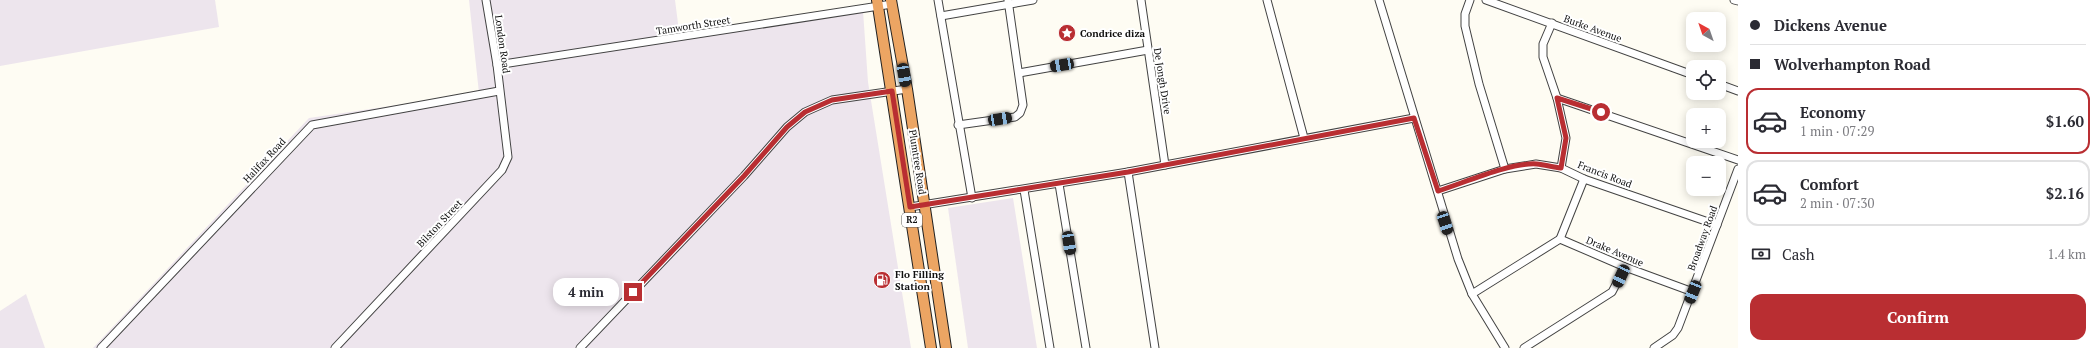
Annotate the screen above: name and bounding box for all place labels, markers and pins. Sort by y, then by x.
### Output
place icon: Condrice diza [1057,23,1077,43]
place label: Condrice diza [1080,27,1146,40]
place label: Flo Filling Station [895,268,944,293]
fuel station icon: Flo Filling Station [872,270,892,290]

